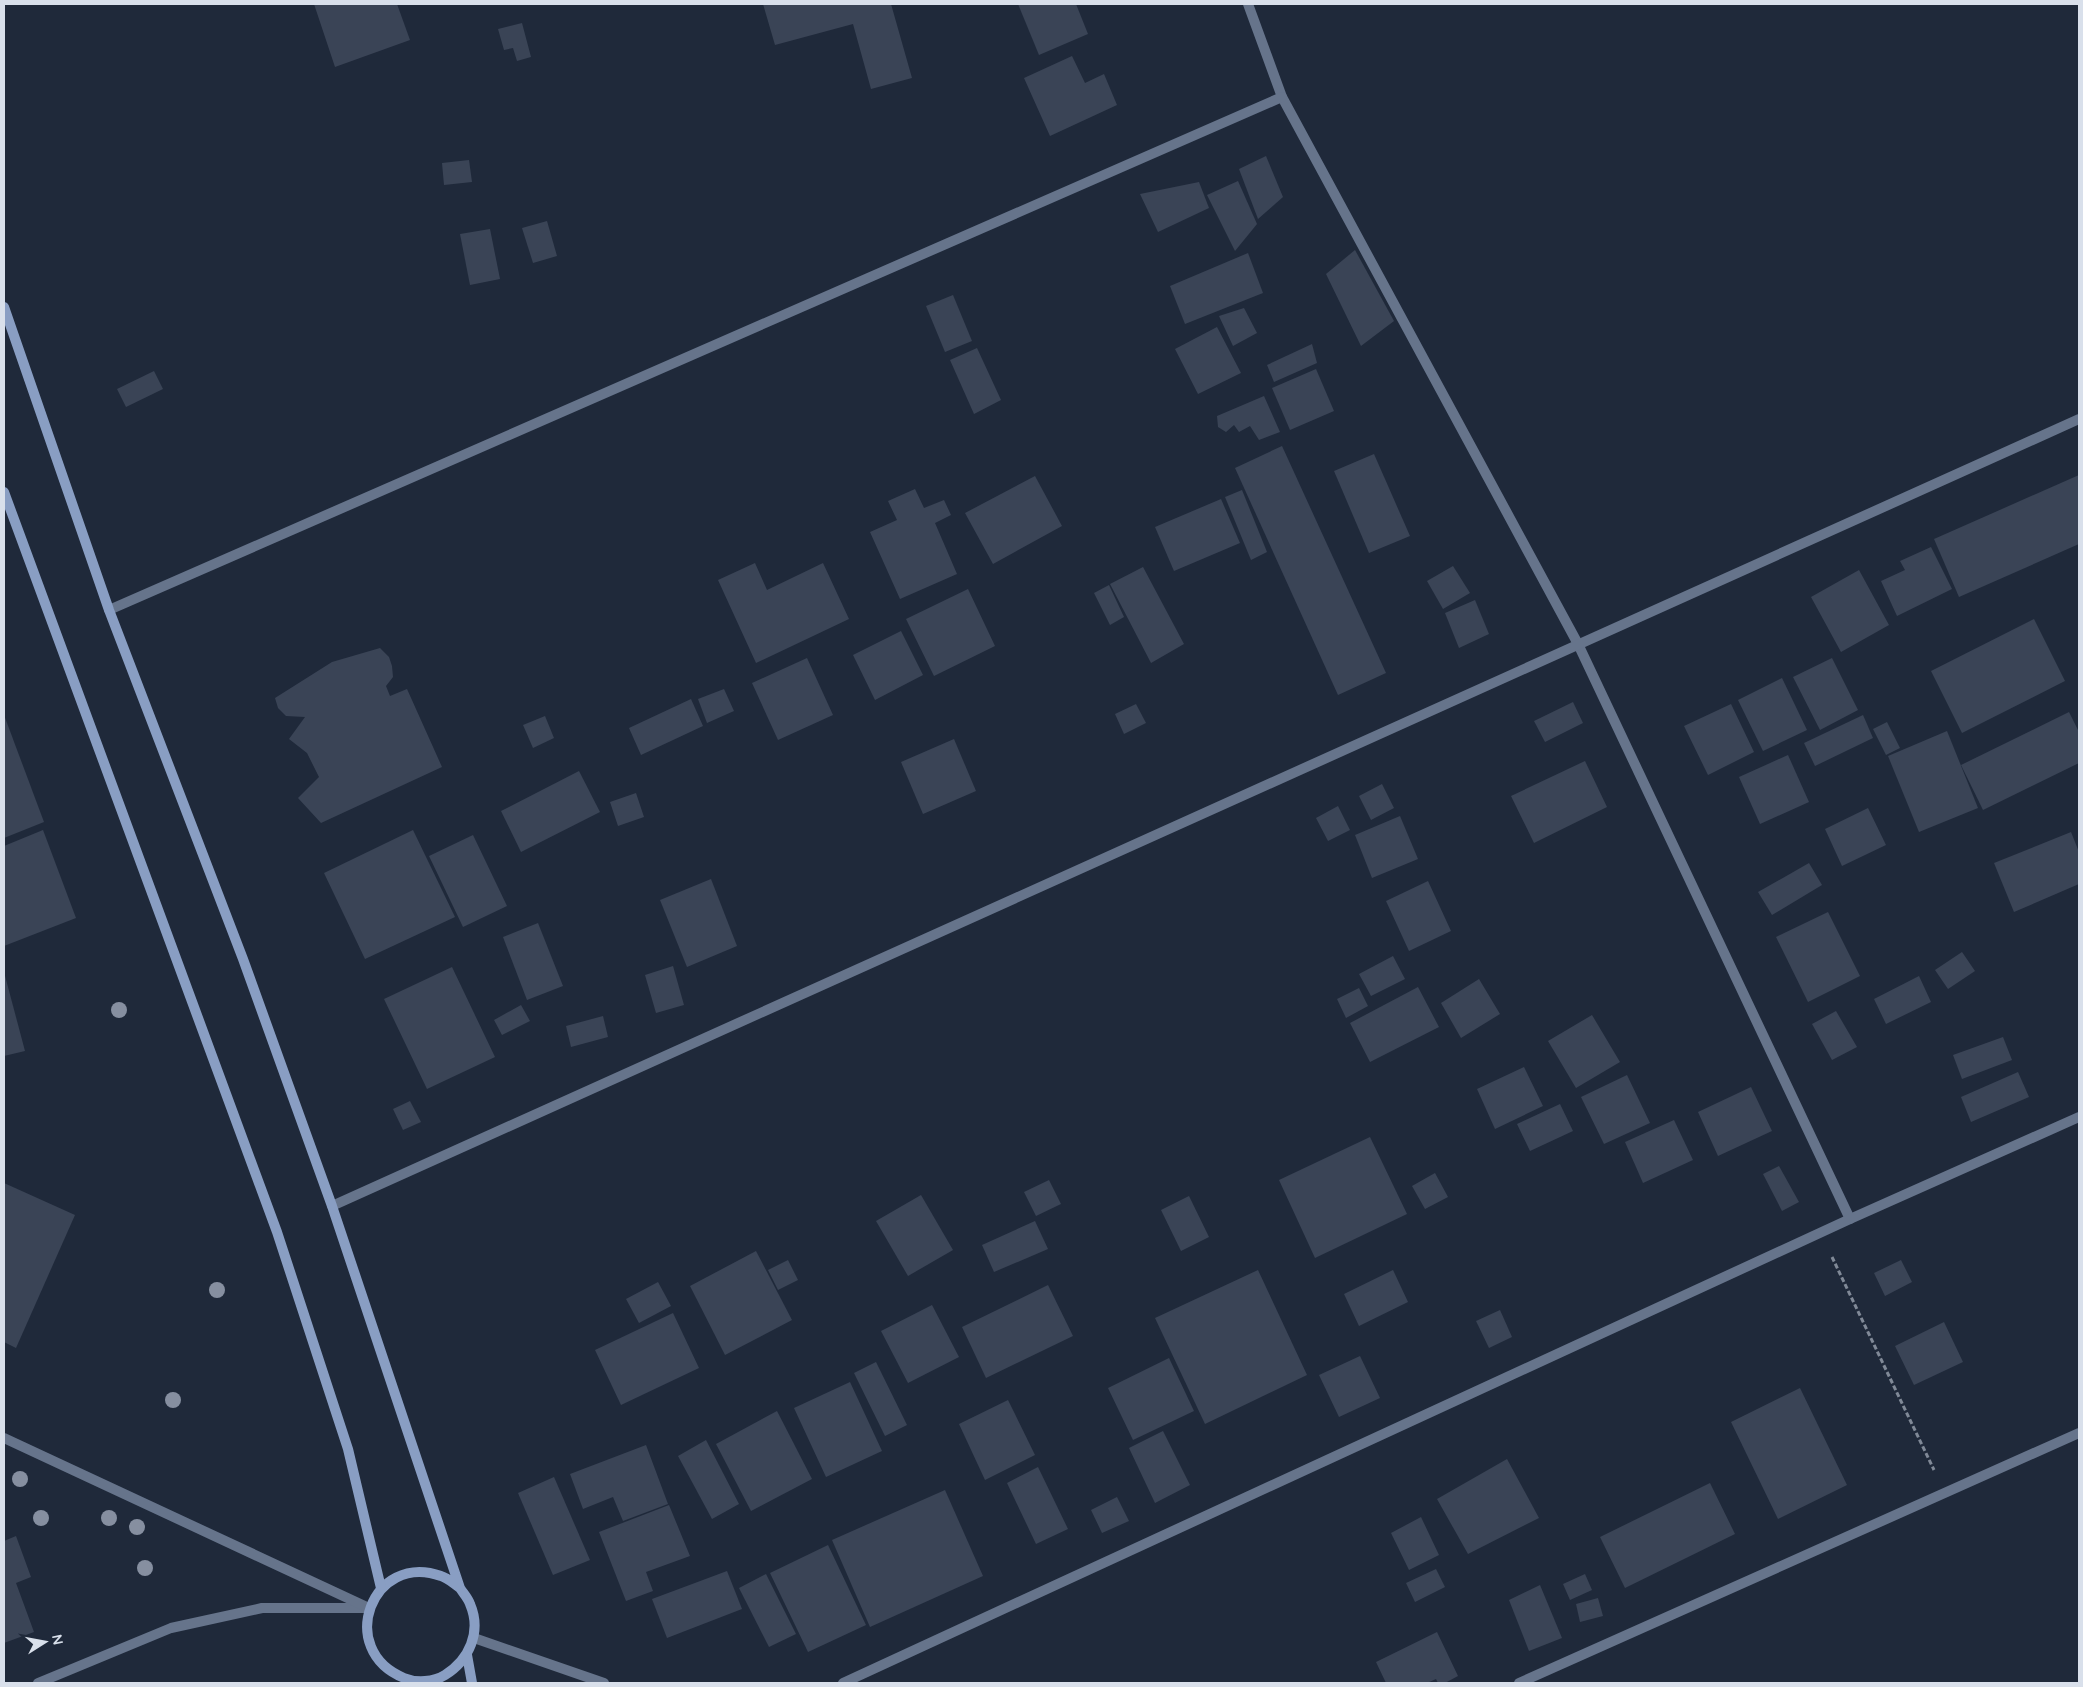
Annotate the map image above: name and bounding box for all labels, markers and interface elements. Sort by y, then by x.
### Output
north arrow [20,1617,70,1667]
text: N [48,1633,68,1646]

